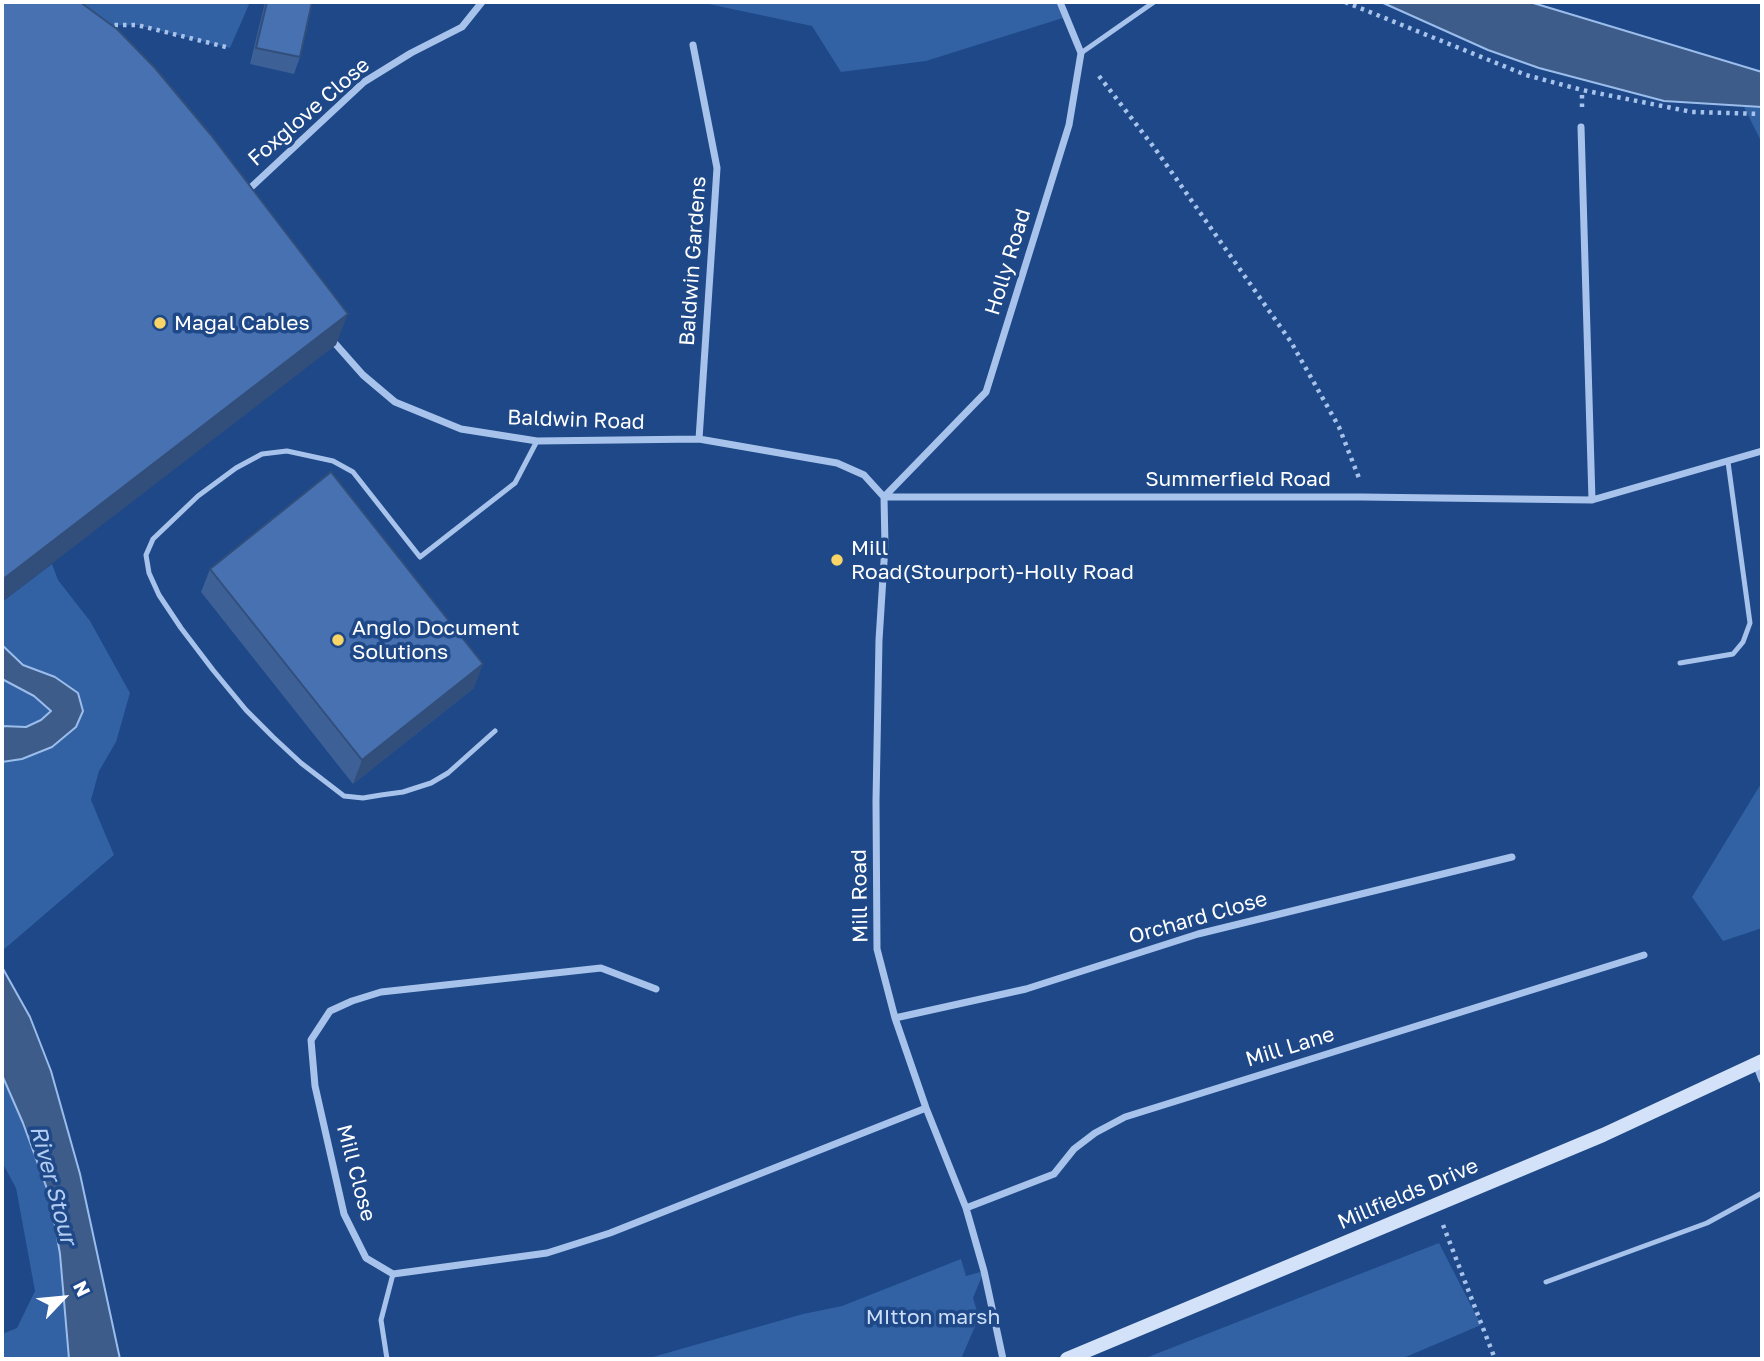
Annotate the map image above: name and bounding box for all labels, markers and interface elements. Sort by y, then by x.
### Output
street label: Foxglove Close [243,52,375,172]
street label: Baldwin Gardens [675,175,711,347]
street label: Holly Road [980,206,1036,318]
place label: Magal Cables [174,310,310,336]
marker: Magal Cables [152,315,168,331]
street label: Baldwin Road [507,405,645,435]
street label: Summerfield Road [1145,466,1331,492]
place label: Mill Road(Stourport)-Holly Road [851,535,1134,585]
marker: Mill Road(Stourport)-Holly Road [829,552,845,568]
place label: Anglo Document Solutions [352,615,520,665]
marker: Anglo Document Solutions [330,632,346,648]
street label: Mill Road [847,849,873,943]
street label: Orchard Close [1126,886,1270,950]
street label: Mill Lane [1243,1022,1337,1072]
water label: River Stour [24,1122,82,1248]
street label: Mill Close [331,1122,381,1224]
street label: Millfields Drive [1334,1153,1482,1235]
north arrow [28,1263,98,1333]
text: N [69,1277,96,1300]
park label: MItton marsh [866,1304,1000,1330]

